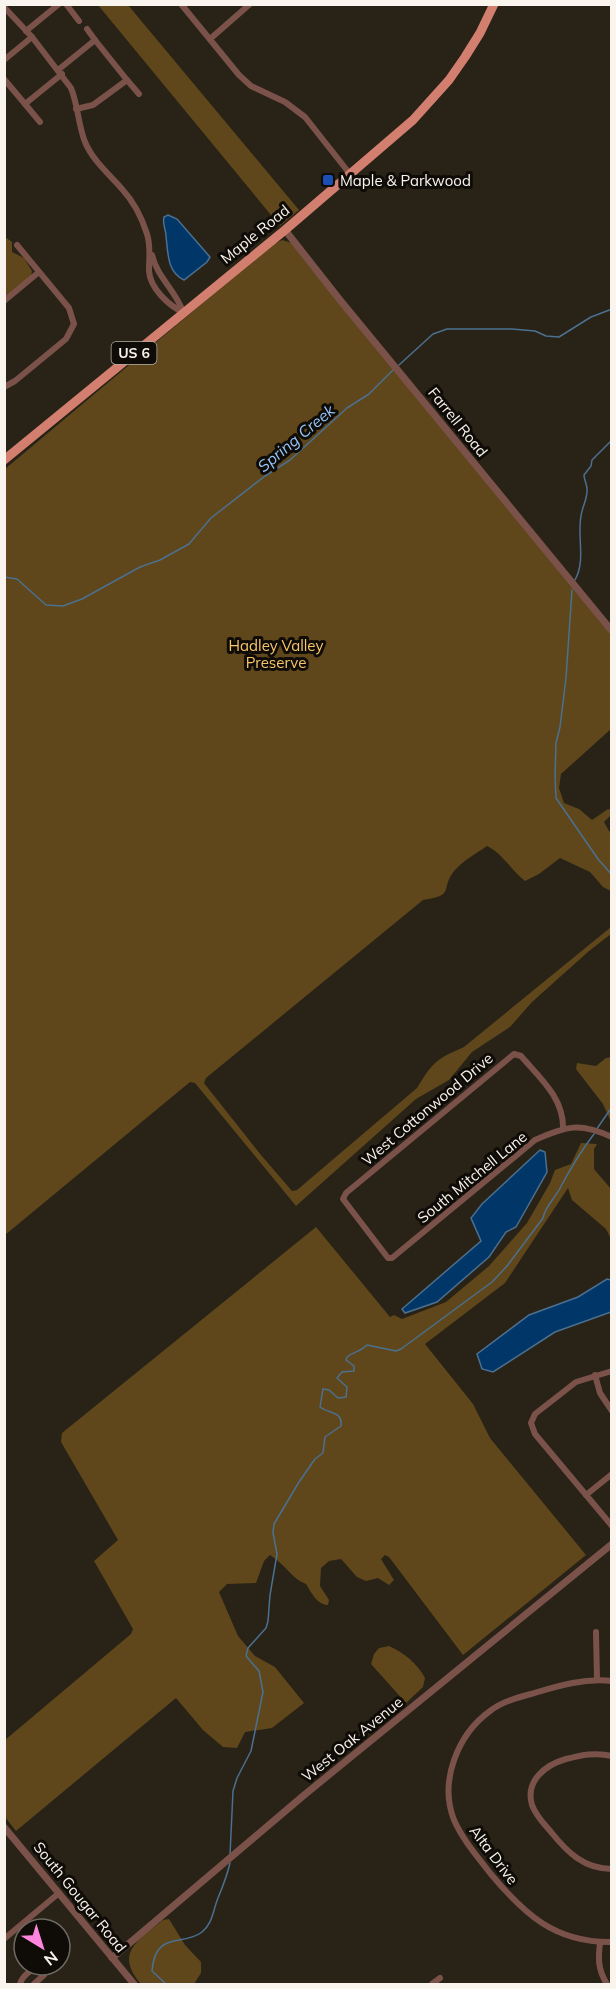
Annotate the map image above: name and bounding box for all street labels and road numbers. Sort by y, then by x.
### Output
street label: Maple Road [217,200,293,268]
road number: US 6 [112,342,156,364]
street label: Farrell Road [424,383,492,461]
street label: West Cottonwood Drive [358,1049,496,1169]
street label: South Mitchell Lane [413,1127,531,1227]
street label: West Oak Avenue [297,1692,407,1786]
street label: Alta Drive [466,1822,522,1888]
street label: South Gougar Road [30,1838,130,1956]

